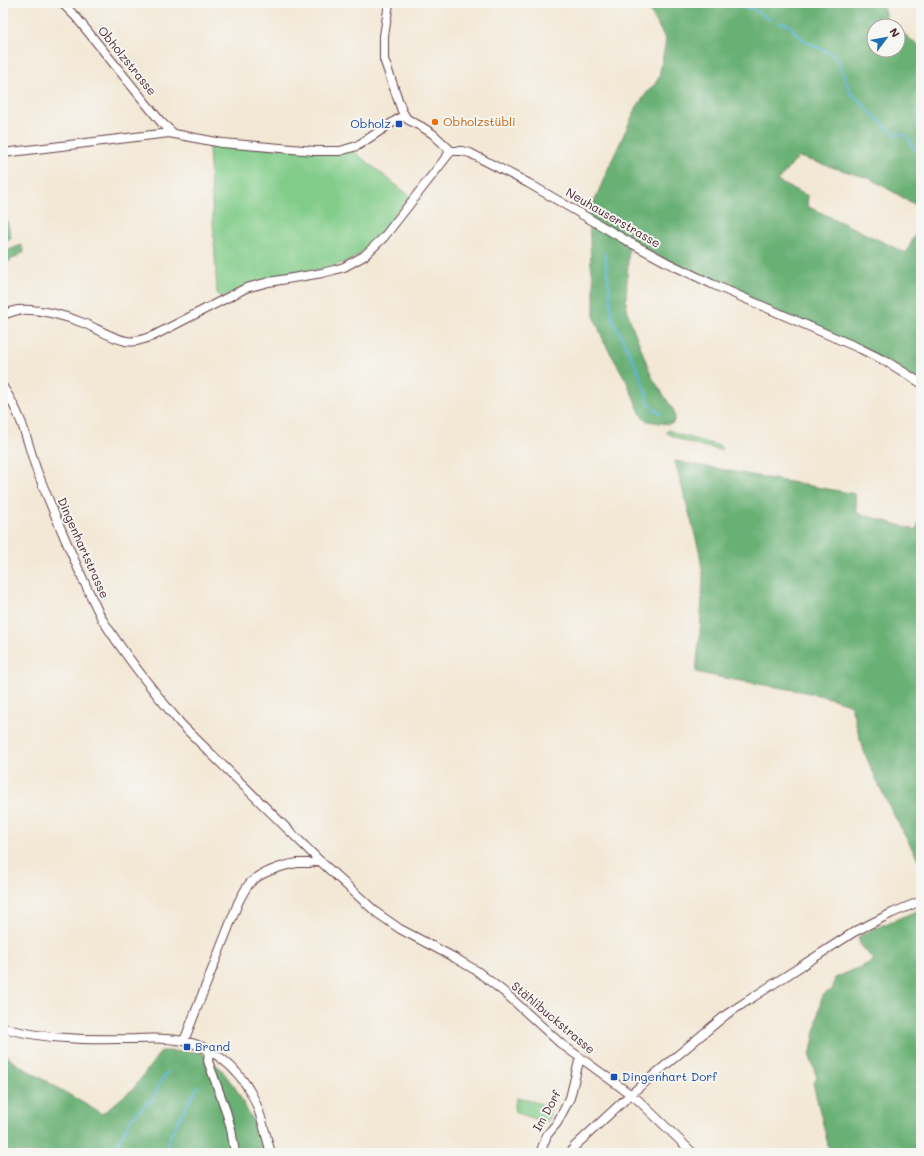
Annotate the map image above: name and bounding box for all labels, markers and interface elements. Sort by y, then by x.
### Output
north arrow [866,18,906,58]
street label: Obholzstrasse [95,23,161,98]
text: N [886,25,903,40]
place label: Obholzstübli [443,113,516,129]
place label: Obholz [350,115,391,131]
marker: Obholzstübli [430,117,440,127]
marker: Obholz [394,119,404,129]
street label: Neuhauserstrasse [563,184,664,251]
street label: Dingenhartstrasse [54,495,113,601]
street label: Stählibuckstrasse [509,978,599,1057]
place label: Brand [195,1038,231,1054]
marker: Brand [182,1042,192,1052]
place label: Dingenhart Dorf [622,1068,717,1084]
marker: Dingenhart Dorf [609,1072,619,1082]
street label: Im Dorf [528,1087,564,1134]

